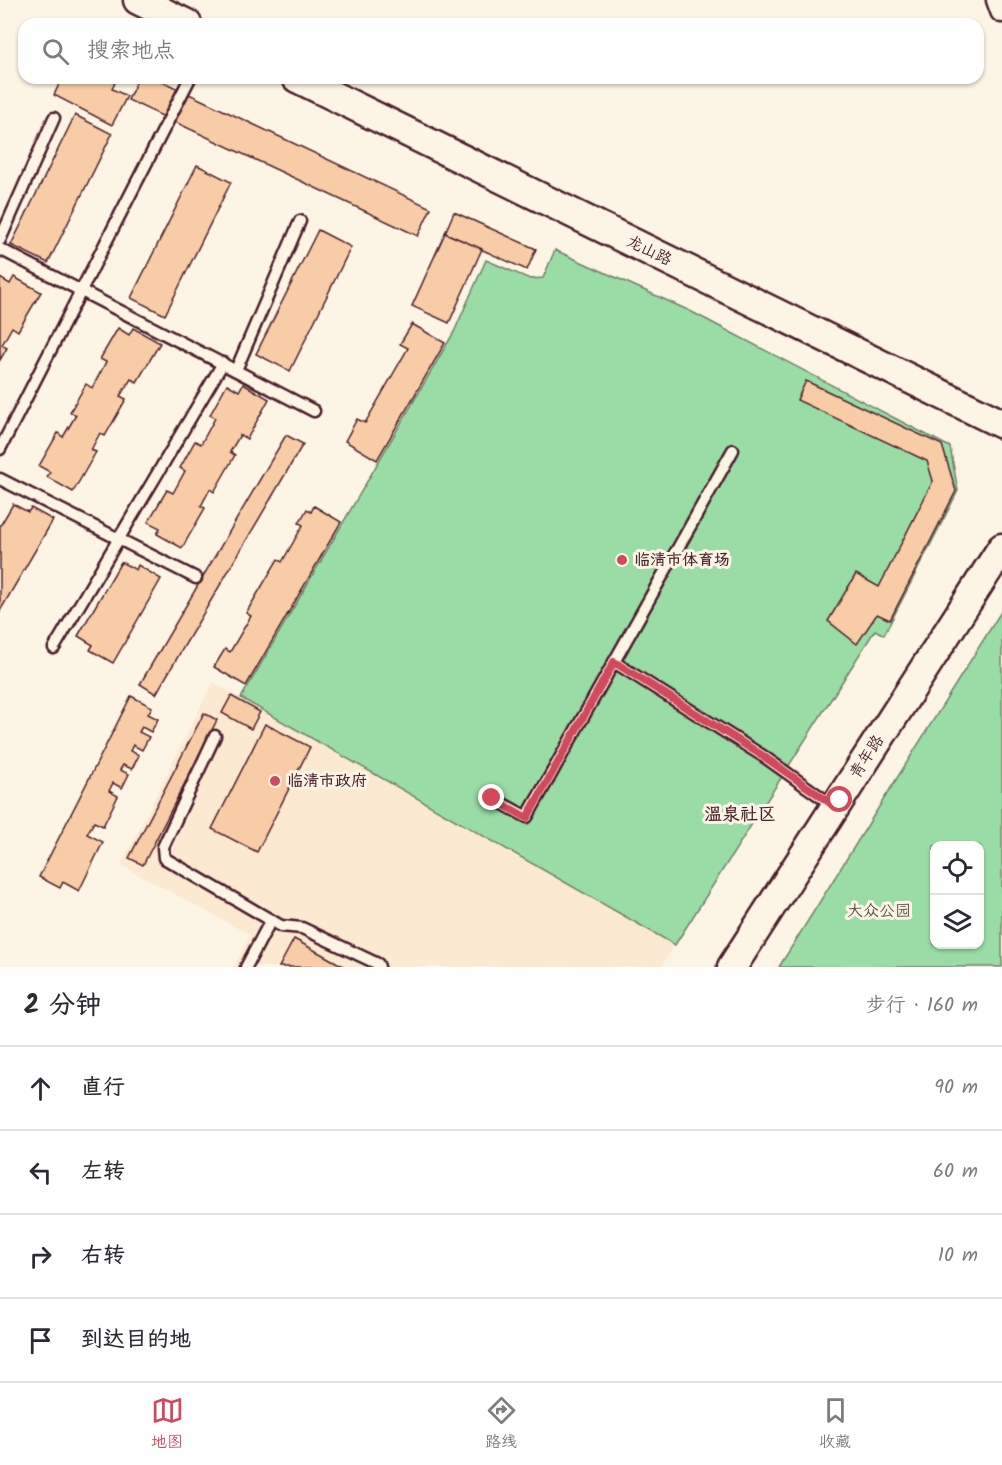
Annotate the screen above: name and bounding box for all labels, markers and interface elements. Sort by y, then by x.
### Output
search box [18,18,984,84]
text: 搜索地点 [87,34,175,69]
icon: search [39,35,72,68]
street label: 龙山路 [622,229,676,273]
place label: 临清市体育场 [634,548,730,573]
marker: 临清市体育场 [615,553,629,567]
street label: 青年路 [843,730,891,784]
place label: 临清市政府 [287,769,367,794]
marker: 临清市政府 [268,774,282,788]
route end [478,784,504,810]
route start [826,786,852,812]
district label: 温泉社区 [704,801,776,830]
map controls [930,841,984,949]
button: locate [930,841,984,895]
button: layers [930,895,984,949]
park label: 大众公园 [847,899,911,924]
text: 2 分钟 [24,985,101,1027]
text: 步行 · 160 m [866,990,978,1022]
text: 直行 [81,1071,125,1106]
icon: ahead [24,1072,57,1105]
text: 90 m [934,1072,978,1104]
text: 左转 [81,1155,125,1190]
icon: left [24,1156,57,1189]
text: 60 m [933,1156,978,1188]
text: 右转 [81,1239,125,1274]
icon: right [24,1240,57,1273]
text: 10 m [938,1240,978,1272]
text: 到达目的地 [81,1323,191,1358]
icon: arrive [24,1324,57,1357]
tab: 地图 [151,1394,184,1455]
tab: 路线 [485,1394,518,1455]
tab: 收藏 [819,1394,852,1455]

